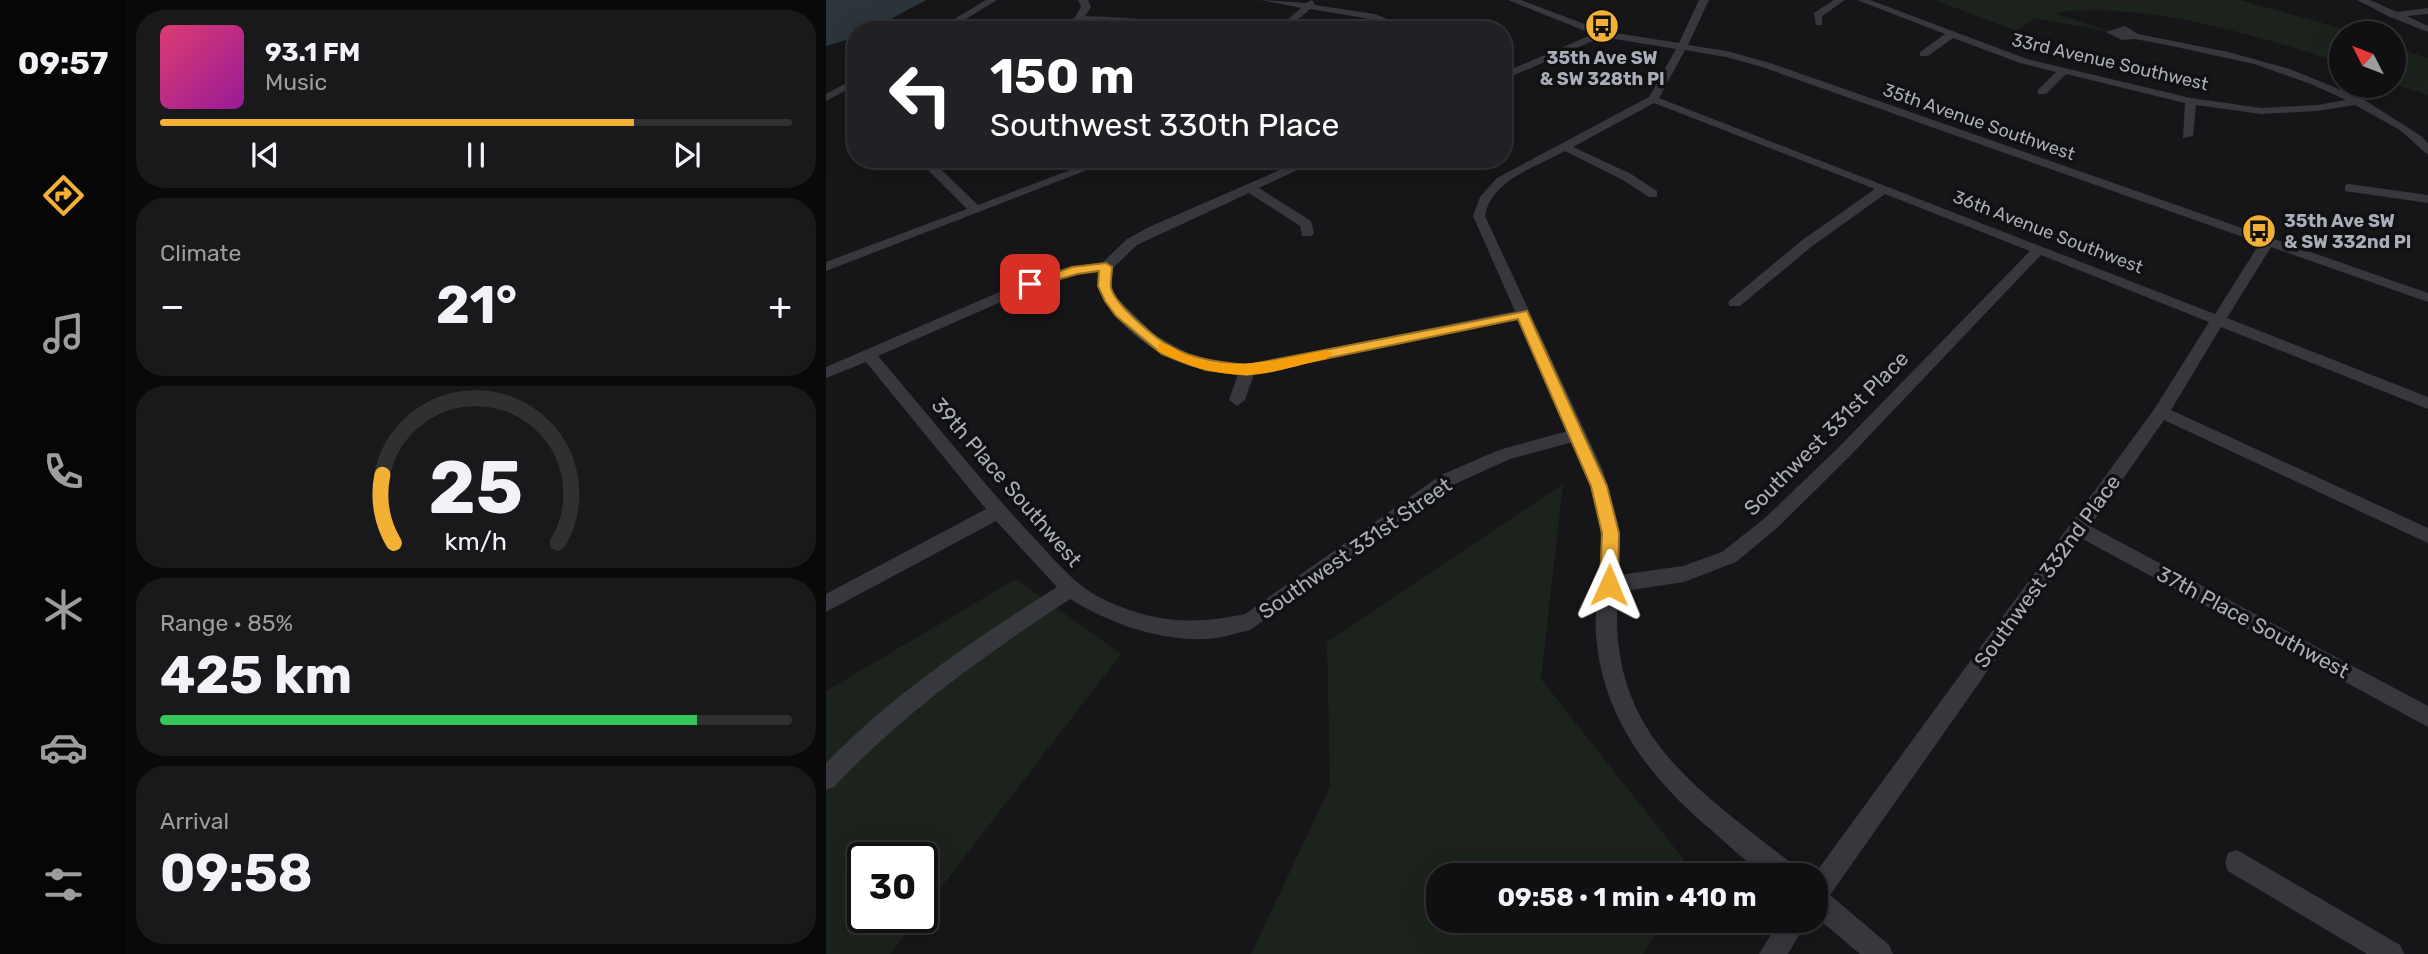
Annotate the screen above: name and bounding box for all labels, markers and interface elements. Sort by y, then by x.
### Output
bus stop icon: 35th Ave SW & SW 328th Pl [1583,7,1621,45]
north arrow [2329,21,2406,98]
map controls [2329,21,2406,98]
street label: 33rd Avenue Southwest [2010,29,2210,95]
text: 93.1 FM [265,37,360,68]
text: 09:57 [18,44,108,82]
text: 150 m [990,47,1135,105]
place label: 35th Ave SW & SW 328th Pl [1540,47,1664,90]
icon: left [875,49,966,140]
text: Music [265,68,327,96]
street label: 35th Avenue Southwest [1880,79,2078,165]
text: Southwest 330th Place [990,106,1339,144]
icon: previous [246,136,284,174]
icon: pause [457,136,495,174]
icon: next [668,136,706,174]
icon: directions [39,171,88,220]
street label: 36th Avenue Southwest [1950,186,2146,278]
place label: 35th Ave SW & SW 332nd Pl [2284,210,2411,253]
bus stop icon: 35th Ave SW & SW 332nd Pl [2240,212,2278,250]
text: Climate [160,239,241,267]
pin [1000,254,1060,314]
icon: arrive [1011,265,1049,303]
text: 21° [436,274,517,336]
text: − [160,283,185,329]
text: + [768,283,792,329]
icon: music [39,309,88,358]
street label: Southwest 331st Place [1739,346,1913,520]
street label: 39th Place Southwest [927,392,1087,572]
text: 25 [429,445,523,531]
icon: phone [39,447,88,496]
street label: Southwest 332nd Place [1969,470,2125,672]
street label: Southwest 331st Street [1254,472,1456,624]
text: km/h [445,527,507,556]
position arrow [1572,548,1646,622]
street label: 37th Place Southwest [2153,561,2353,683]
icon: climate [39,585,88,634]
text: Range · 85% [160,609,293,637]
text: 425 km [160,644,352,706]
icon: car [39,723,88,772]
text: Arrival [160,807,229,835]
text: 09:58 [160,842,313,904]
speed limit sign: 30 [847,842,938,933]
icon: filters [39,860,88,909]
text: 09:58 · 1 min · 410 m [1497,882,1757,913]

